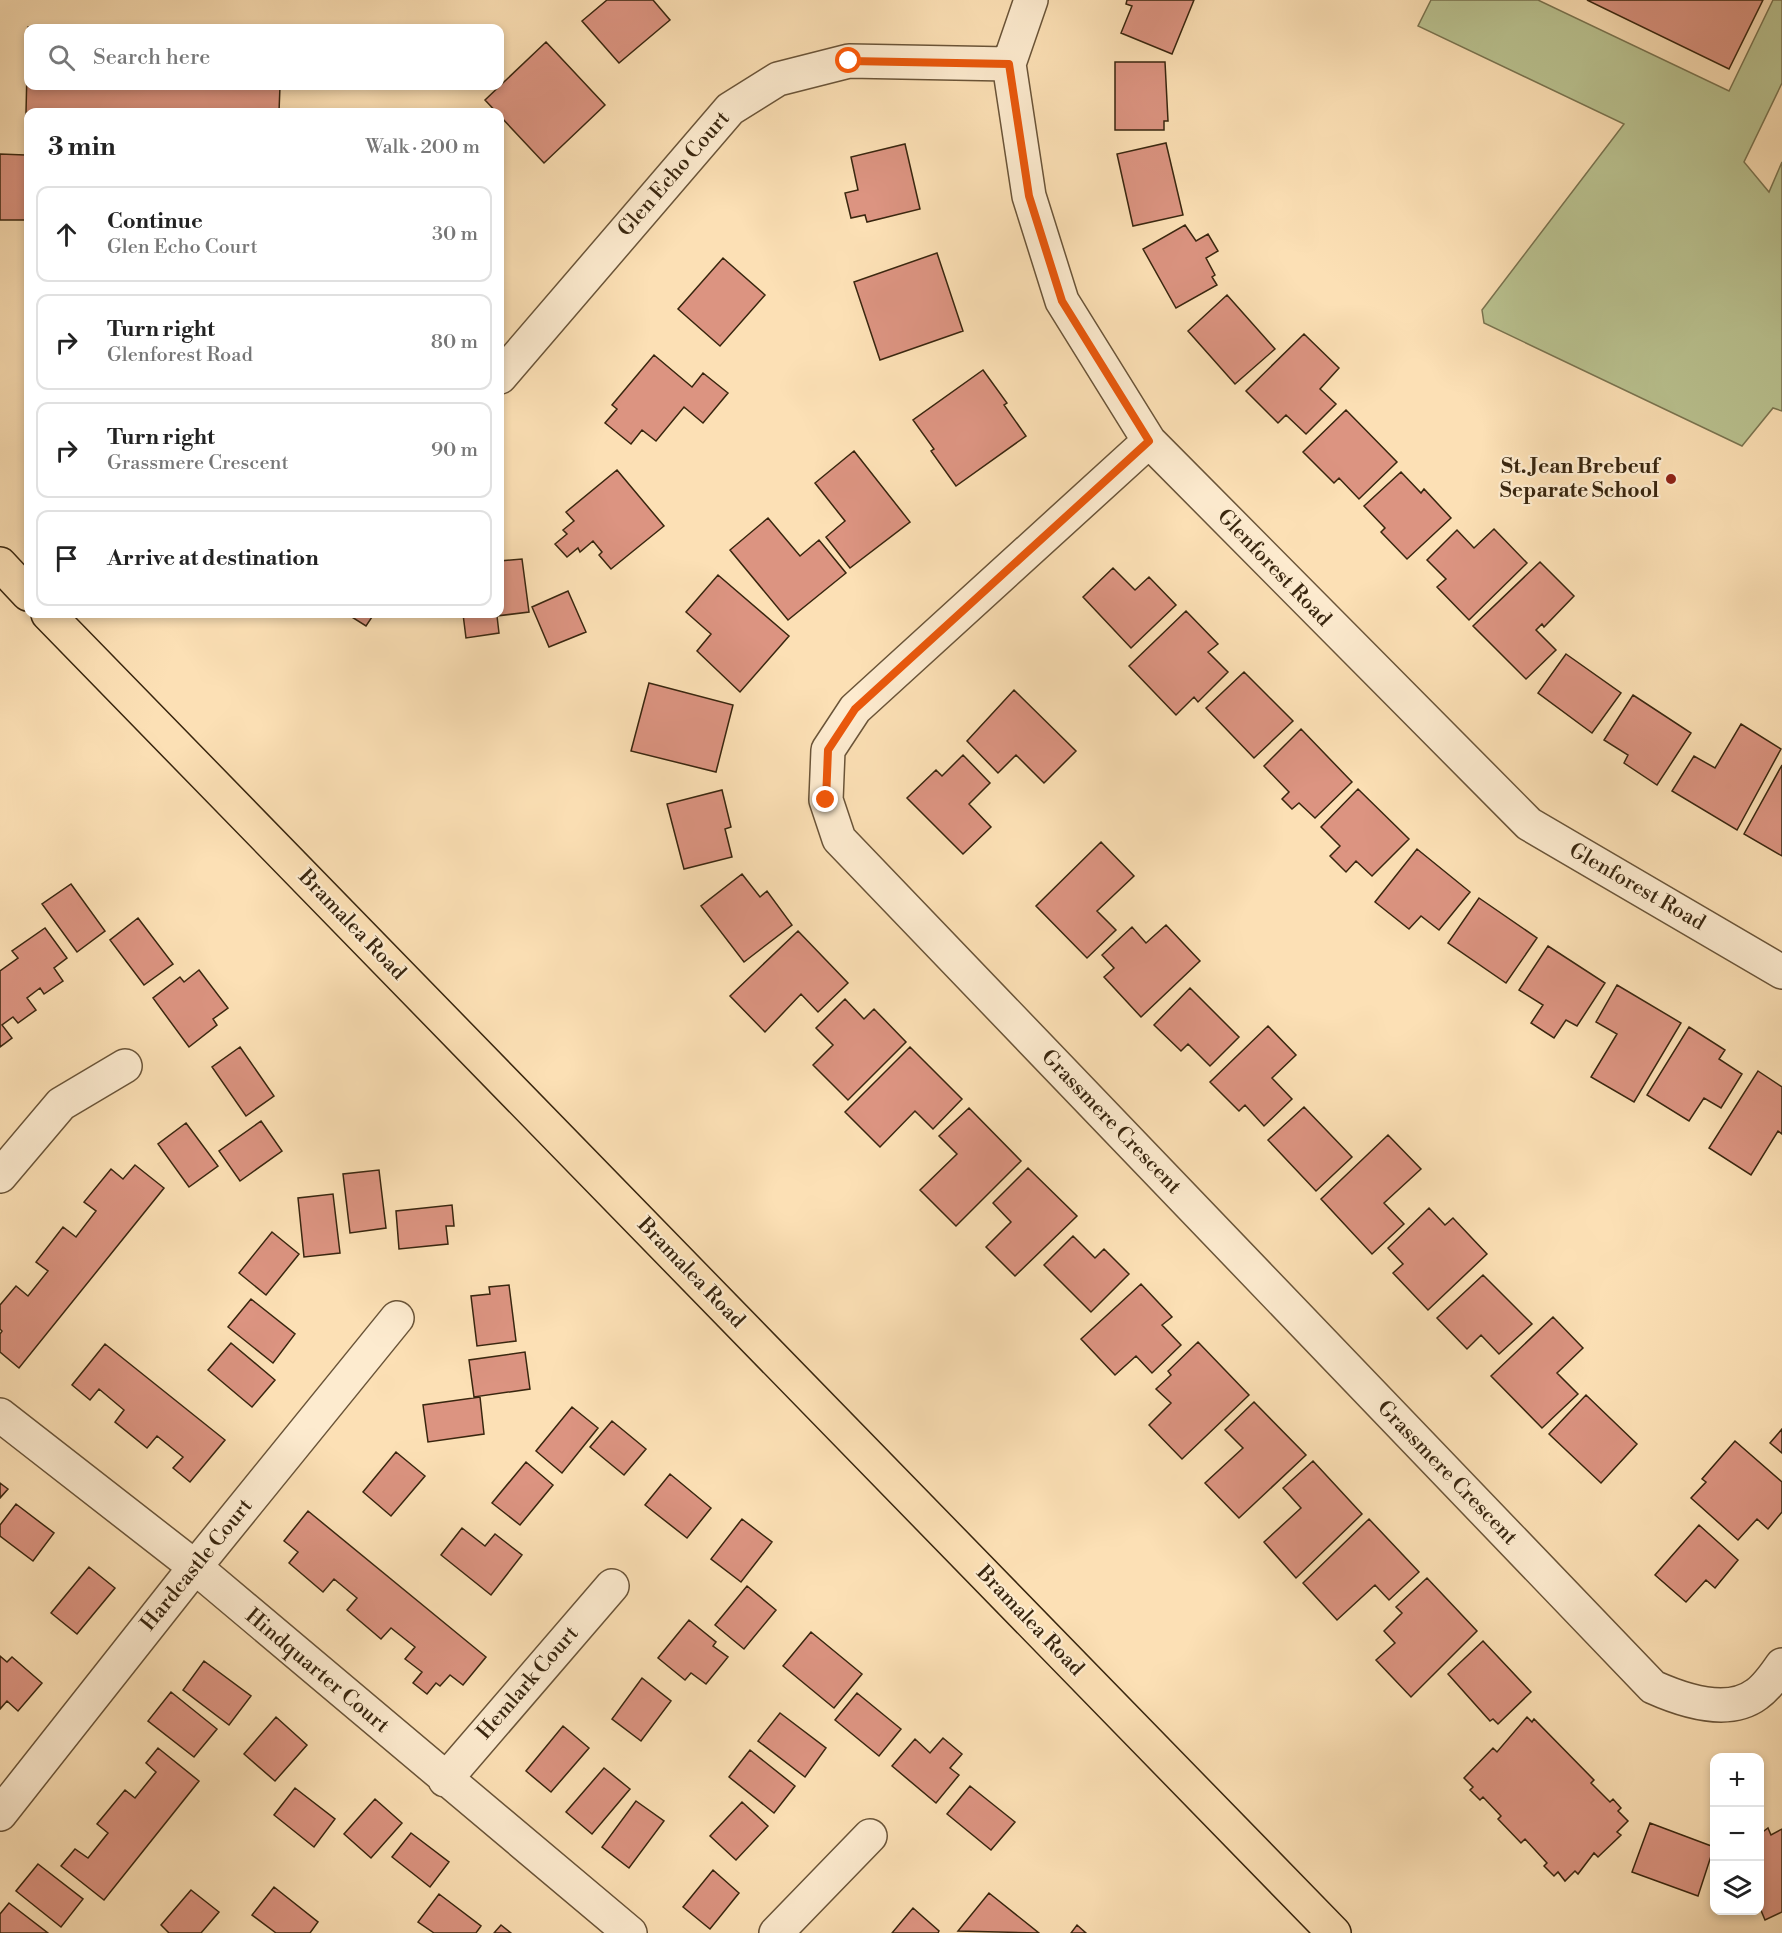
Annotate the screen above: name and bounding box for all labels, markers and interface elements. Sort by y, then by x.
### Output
search box [24,24,504,90]
icon: search [45,41,78,74]
text: Search here [93,44,210,71]
route start [835,47,861,73]
street label: Glen Echo Court [612,105,736,242]
text: 3 min [48,131,116,163]
text: Walk · 200 m [366,135,480,160]
text: Continue [107,208,203,235]
icon: ahead [50,218,83,251]
text: 30 m [432,222,478,247]
text: Glen Echo Court [107,235,258,260]
text: Turn right [107,316,215,343]
icon: right [50,326,83,359]
text: 80 m [431,330,478,355]
text: Glenforest Road [107,343,253,368]
text: Turn right [107,424,215,451]
icon: right [50,434,83,467]
text: 90 m [431,438,478,463]
text: Grassmere Crescent [107,451,289,476]
place label: St. Jean Brebeuf Separate School [1500,454,1662,504]
marker: St. Jean Brebeuf Separate School [1664,472,1678,486]
street label: Glenforest Road [1211,504,1337,632]
icon: arrive [50,542,83,575]
text: Arrive at destination [107,545,319,572]
route end [812,786,838,812]
street label: Glenforest Road [1564,837,1710,937]
street label: Bramalea Road [292,864,411,986]
street label: Grassmere Crescent [1035,1044,1187,1200]
street label: Bramalea Road [631,1212,750,1334]
street label: Grassmere Crescent [1371,1395,1523,1551]
street label: Hardcastle Court [136,1493,259,1637]
street label: Bramalea Road [970,1560,1089,1682]
street label: Hindquarter Court [240,1603,395,1739]
street label: Hemlark Court [472,1620,585,1745]
map controls [1710,1753,1764,1915]
button: + [1710,1753,1764,1807]
button: − [1710,1807,1764,1861]
button: layers [1710,1861,1764,1915]

